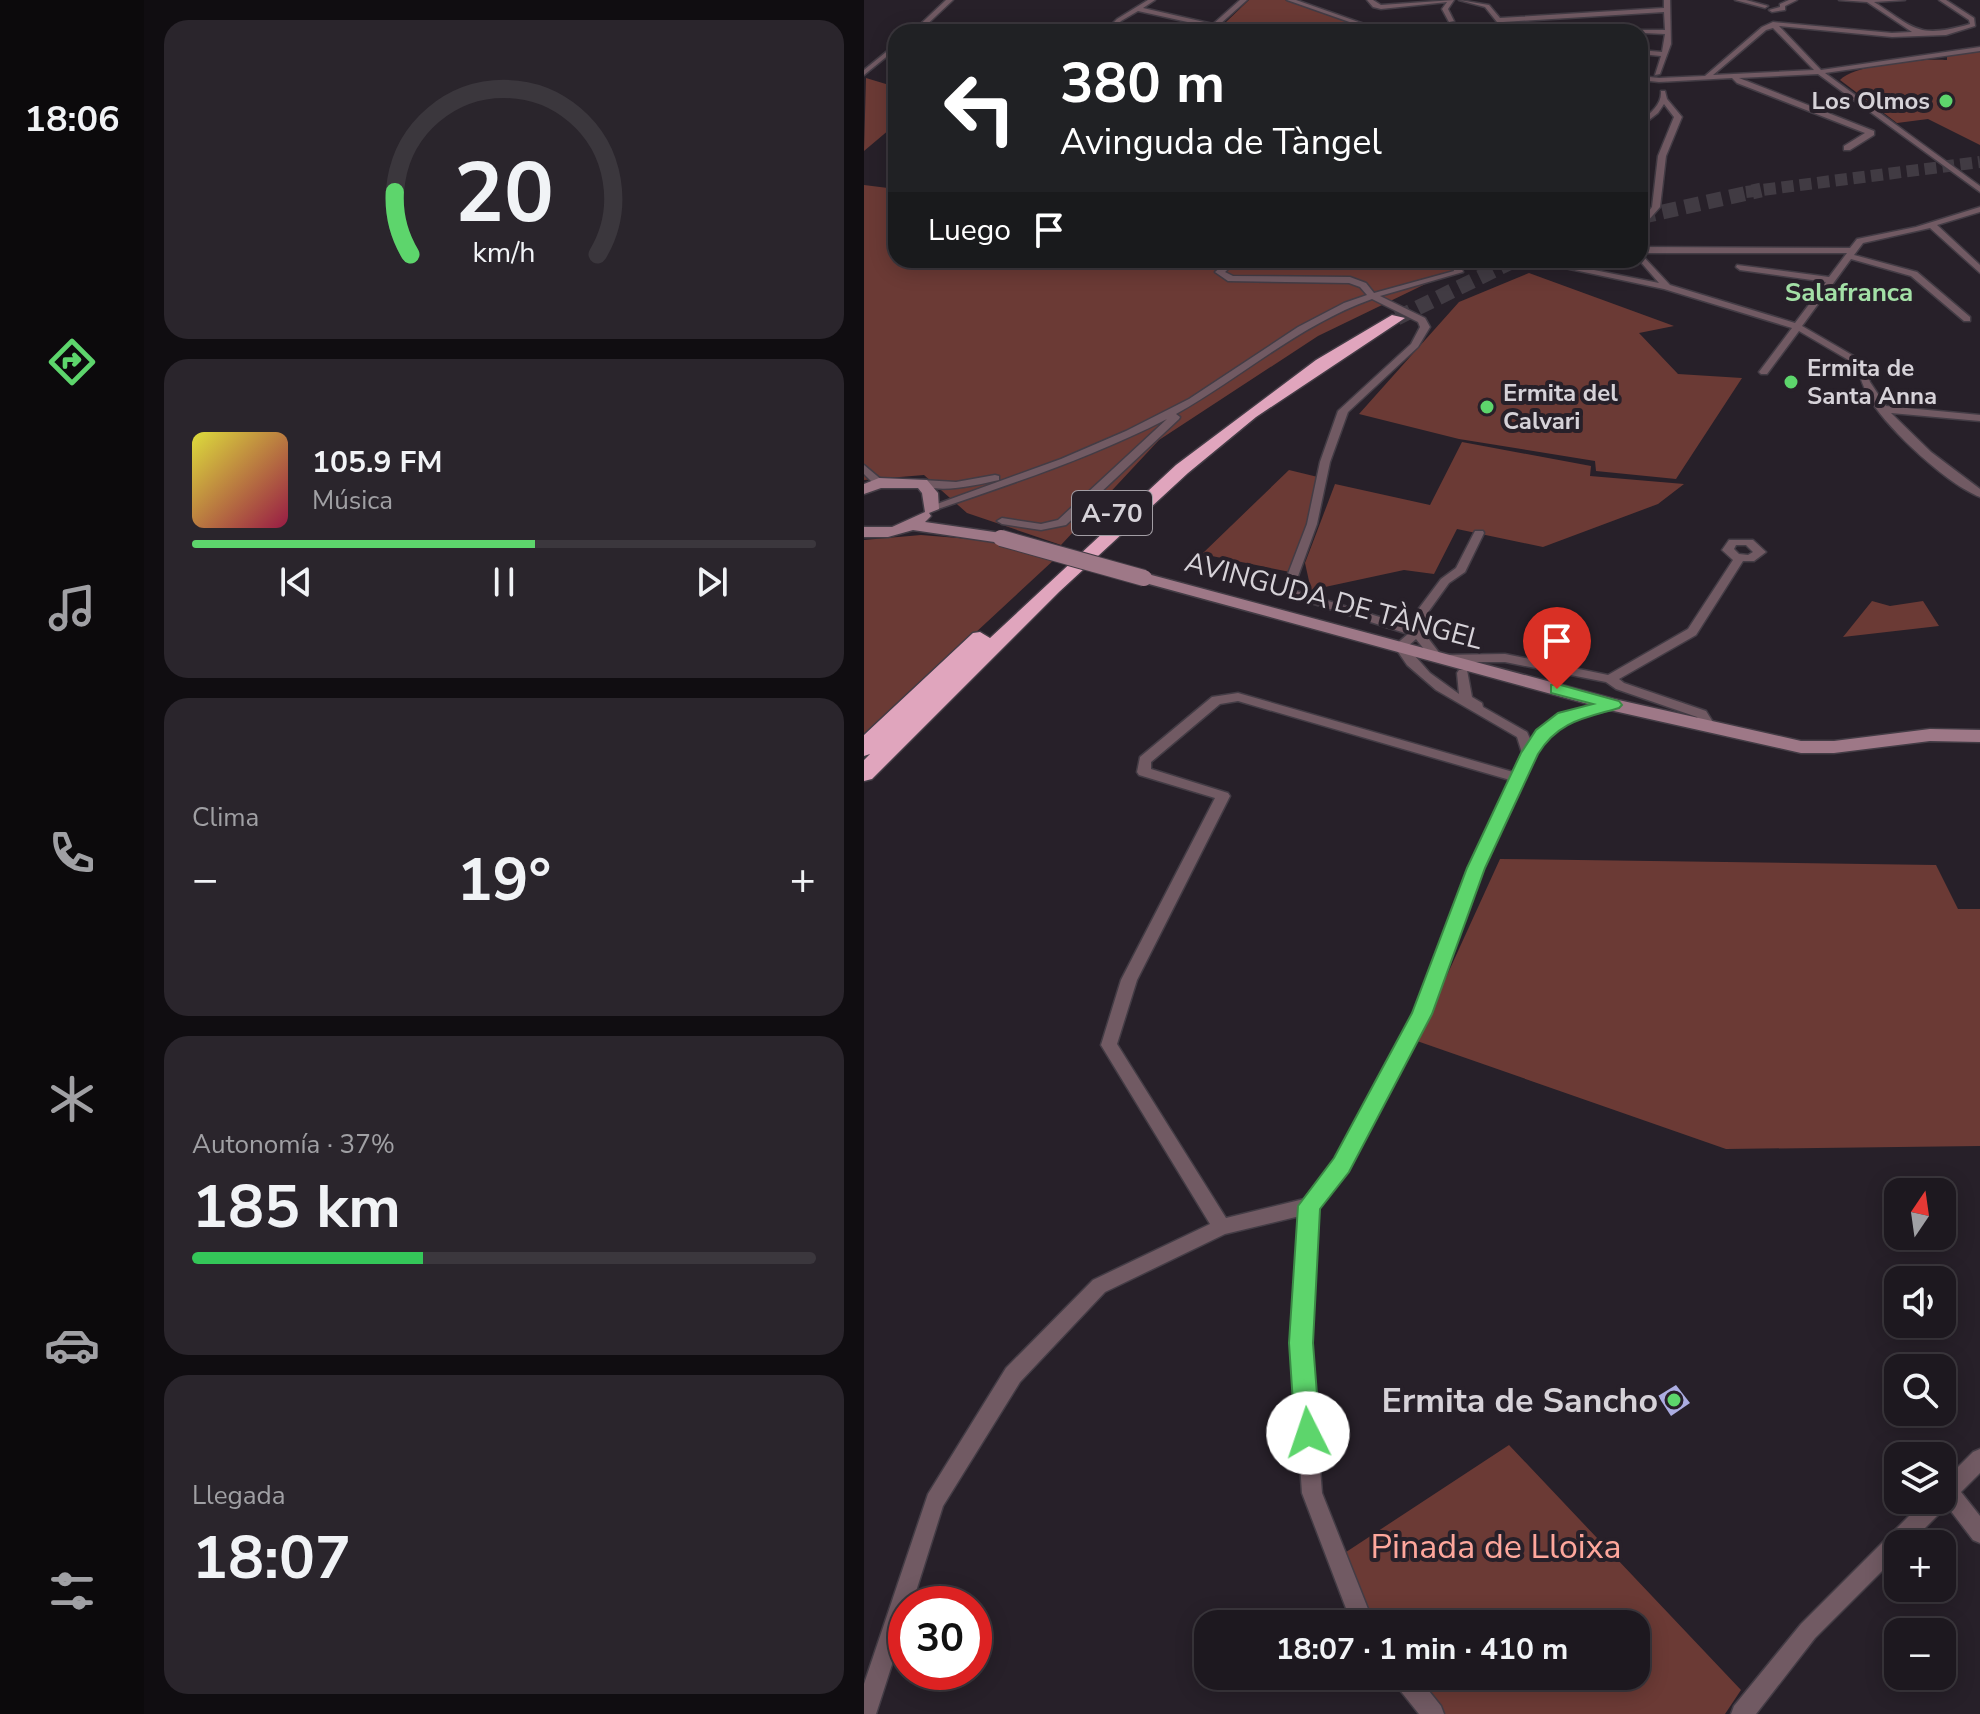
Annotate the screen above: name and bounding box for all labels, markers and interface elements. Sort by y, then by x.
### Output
text: 380 m [1060,45,1225,122]
icon: left [928,56,1032,160]
place label: Los Olmos [1812,85,1930,117]
marker: Los Olmos [1937,92,1955,110]
text: 18:06 [24,95,120,144]
text: Avinguda de Tàngel [1060,118,1382,167]
text: 20 [454,137,554,250]
icon: arrive [1027,208,1071,252]
text: Luego [928,210,1011,251]
text: km/h [473,234,535,273]
district label: Salafranca [1785,275,1913,310]
icon: directions [44,334,100,390]
place label: Ermita de Santa Anna [1807,352,1937,412]
marker: Ermita de Santa Anna [1782,373,1800,391]
place label: Ermita del Calvari [1503,377,1618,437]
marker: Ermita del Calvari [1478,398,1496,416]
text: 105.9 FM [312,442,442,483]
text: Música [312,483,393,518]
road number: A-70 [1072,491,1152,535]
street label: AVINGUDA DE TÀNGEL [1181,543,1487,659]
icon: previous [274,560,318,604]
icon: pause [482,560,526,604]
icon: next [690,560,734,604]
icon: music [44,580,100,636]
pin [1523,607,1591,689]
icon: arrive [1535,619,1579,663]
text: Clima [192,800,259,835]
icon: phone [44,825,100,881]
text: 19° [457,839,551,921]
text: − [192,850,218,910]
text: + [790,850,816,910]
icon: climate [44,1071,100,1127]
text: Autonomía · 37% [192,1127,395,1162]
text: 185 km [192,1166,401,1248]
north arrow [1884,1178,1956,1250]
map controls [1884,1178,1956,1690]
button: sound [1884,1266,1956,1338]
icon: car [44,1317,100,1373]
button: search [1884,1354,1956,1426]
place label: Ermita de Sancho [1382,1378,1658,1424]
position arrow [1266,1391,1350,1475]
marker: Ermita de Sancho [1665,1391,1683,1409]
button: layers [1884,1442,1956,1514]
text: Llegada [192,1478,285,1513]
text: 18:07 [192,1517,351,1599]
park label: Pinada de Lloixa [1371,1524,1621,1570]
button: + [1884,1530,1956,1602]
icon: filters [44,1563,100,1619]
speed limit sign: 30 [888,1586,992,1690]
button: − [1884,1618,1956,1690]
text: 18:07 · 1 min · 410 m [1276,1629,1568,1670]

